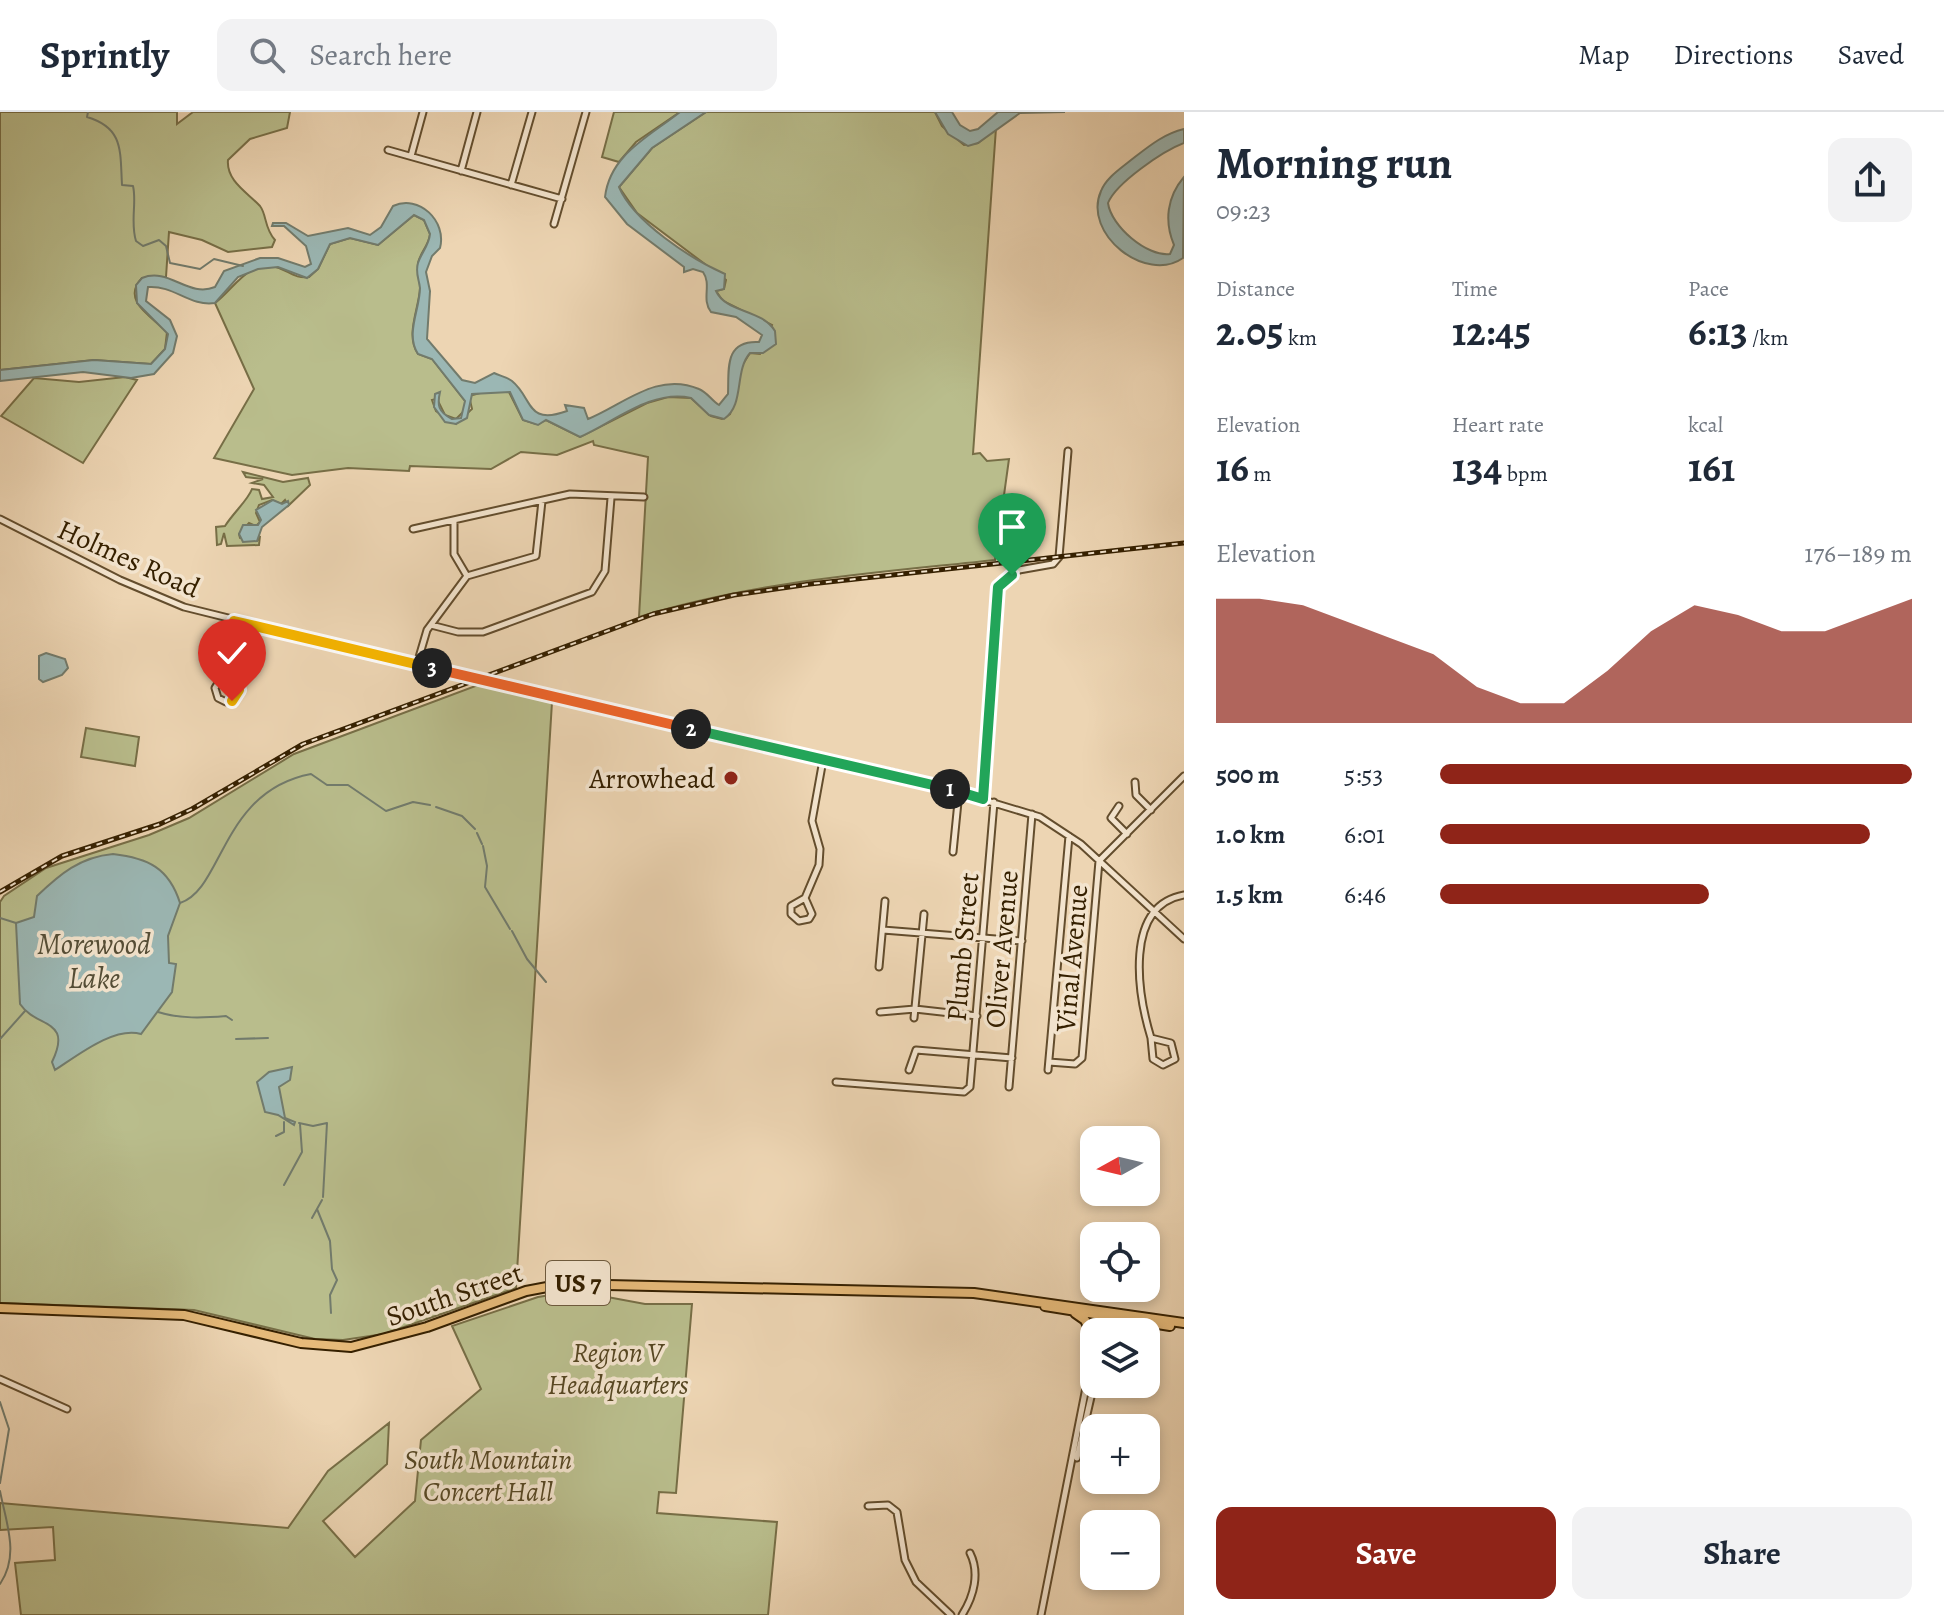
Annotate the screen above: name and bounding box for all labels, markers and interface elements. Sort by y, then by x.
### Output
search box [217,19,777,91]
text: Sprintly [40,29,169,81]
icon: search [245,33,289,77]
text: Search here [309,35,452,75]
text: Map [1578,36,1629,74]
text: Directions [1673,36,1794,74]
text: Saved [1838,36,1904,74]
text: Morning run [1216,133,1452,193]
button: share [1828,138,1912,222]
text: 09:23 [1216,193,1271,228]
text: Distance [1216,274,1295,304]
text: Time [1452,274,1498,304]
text: Pace [1688,274,1729,304]
text: 2.05 [1216,304,1284,359]
text: 12:45 [1452,304,1531,359]
text: 6:13 [1688,304,1748,359]
text: km [1284,323,1317,353]
text: /km [1748,323,1789,353]
text: Elevation [1216,410,1300,440]
text: Heart rate [1452,410,1544,440]
text: kcal [1688,410,1723,440]
text: 16 [1216,440,1249,495]
text: 134 [1452,440,1502,495]
text: 161 [1688,440,1735,495]
text: m [1249,459,1272,489]
text: bpm [1502,459,1548,489]
pin [978,493,1046,575]
icon: arrive [990,505,1034,549]
street label: Holmes Road [51,511,207,608]
text: Elevation [1216,536,1316,571]
text: 176–189 m [1804,536,1912,571]
pin [198,619,266,701]
icon: check [210,631,254,675]
pin: 3 [412,648,452,688]
text: 3 [427,653,437,683]
pin: 2 [671,709,711,749]
text: 2 [686,714,696,744]
text: 500 m [1216,757,1280,792]
text: 5:53 [1344,757,1383,792]
place label: Arrowhead [588,760,716,798]
marker: Arrowhead [722,769,740,787]
pin: 1 [930,769,970,809]
text: 1 [946,774,954,804]
text: 1.0 km [1216,817,1285,852]
text: 6:01 [1344,817,1385,852]
street label: Oliver Avenue [976,869,1028,1030]
street label: Plumb Street [938,871,988,1023]
text: 1.5 km [1216,877,1283,912]
text: 6:46 [1344,877,1386,912]
street label: Vinal Avenue [1047,883,1097,1034]
water label: Morewood Lake [37,924,151,998]
north arrow [1080,1126,1160,1206]
map controls [1080,1126,1160,1590]
button: locate [1080,1222,1160,1302]
street label: South Street [381,1254,528,1336]
road number: US 7 [546,1261,610,1305]
button: layers [1080,1318,1160,1398]
park label: Region V Headquarters [547,1334,689,1404]
button: + [1080,1414,1160,1494]
park label: South Mountain Concert Hall [404,1441,572,1511]
button: Save [1216,1507,1556,1599]
button: Share [1572,1507,1912,1599]
button: − [1080,1510,1160,1590]

